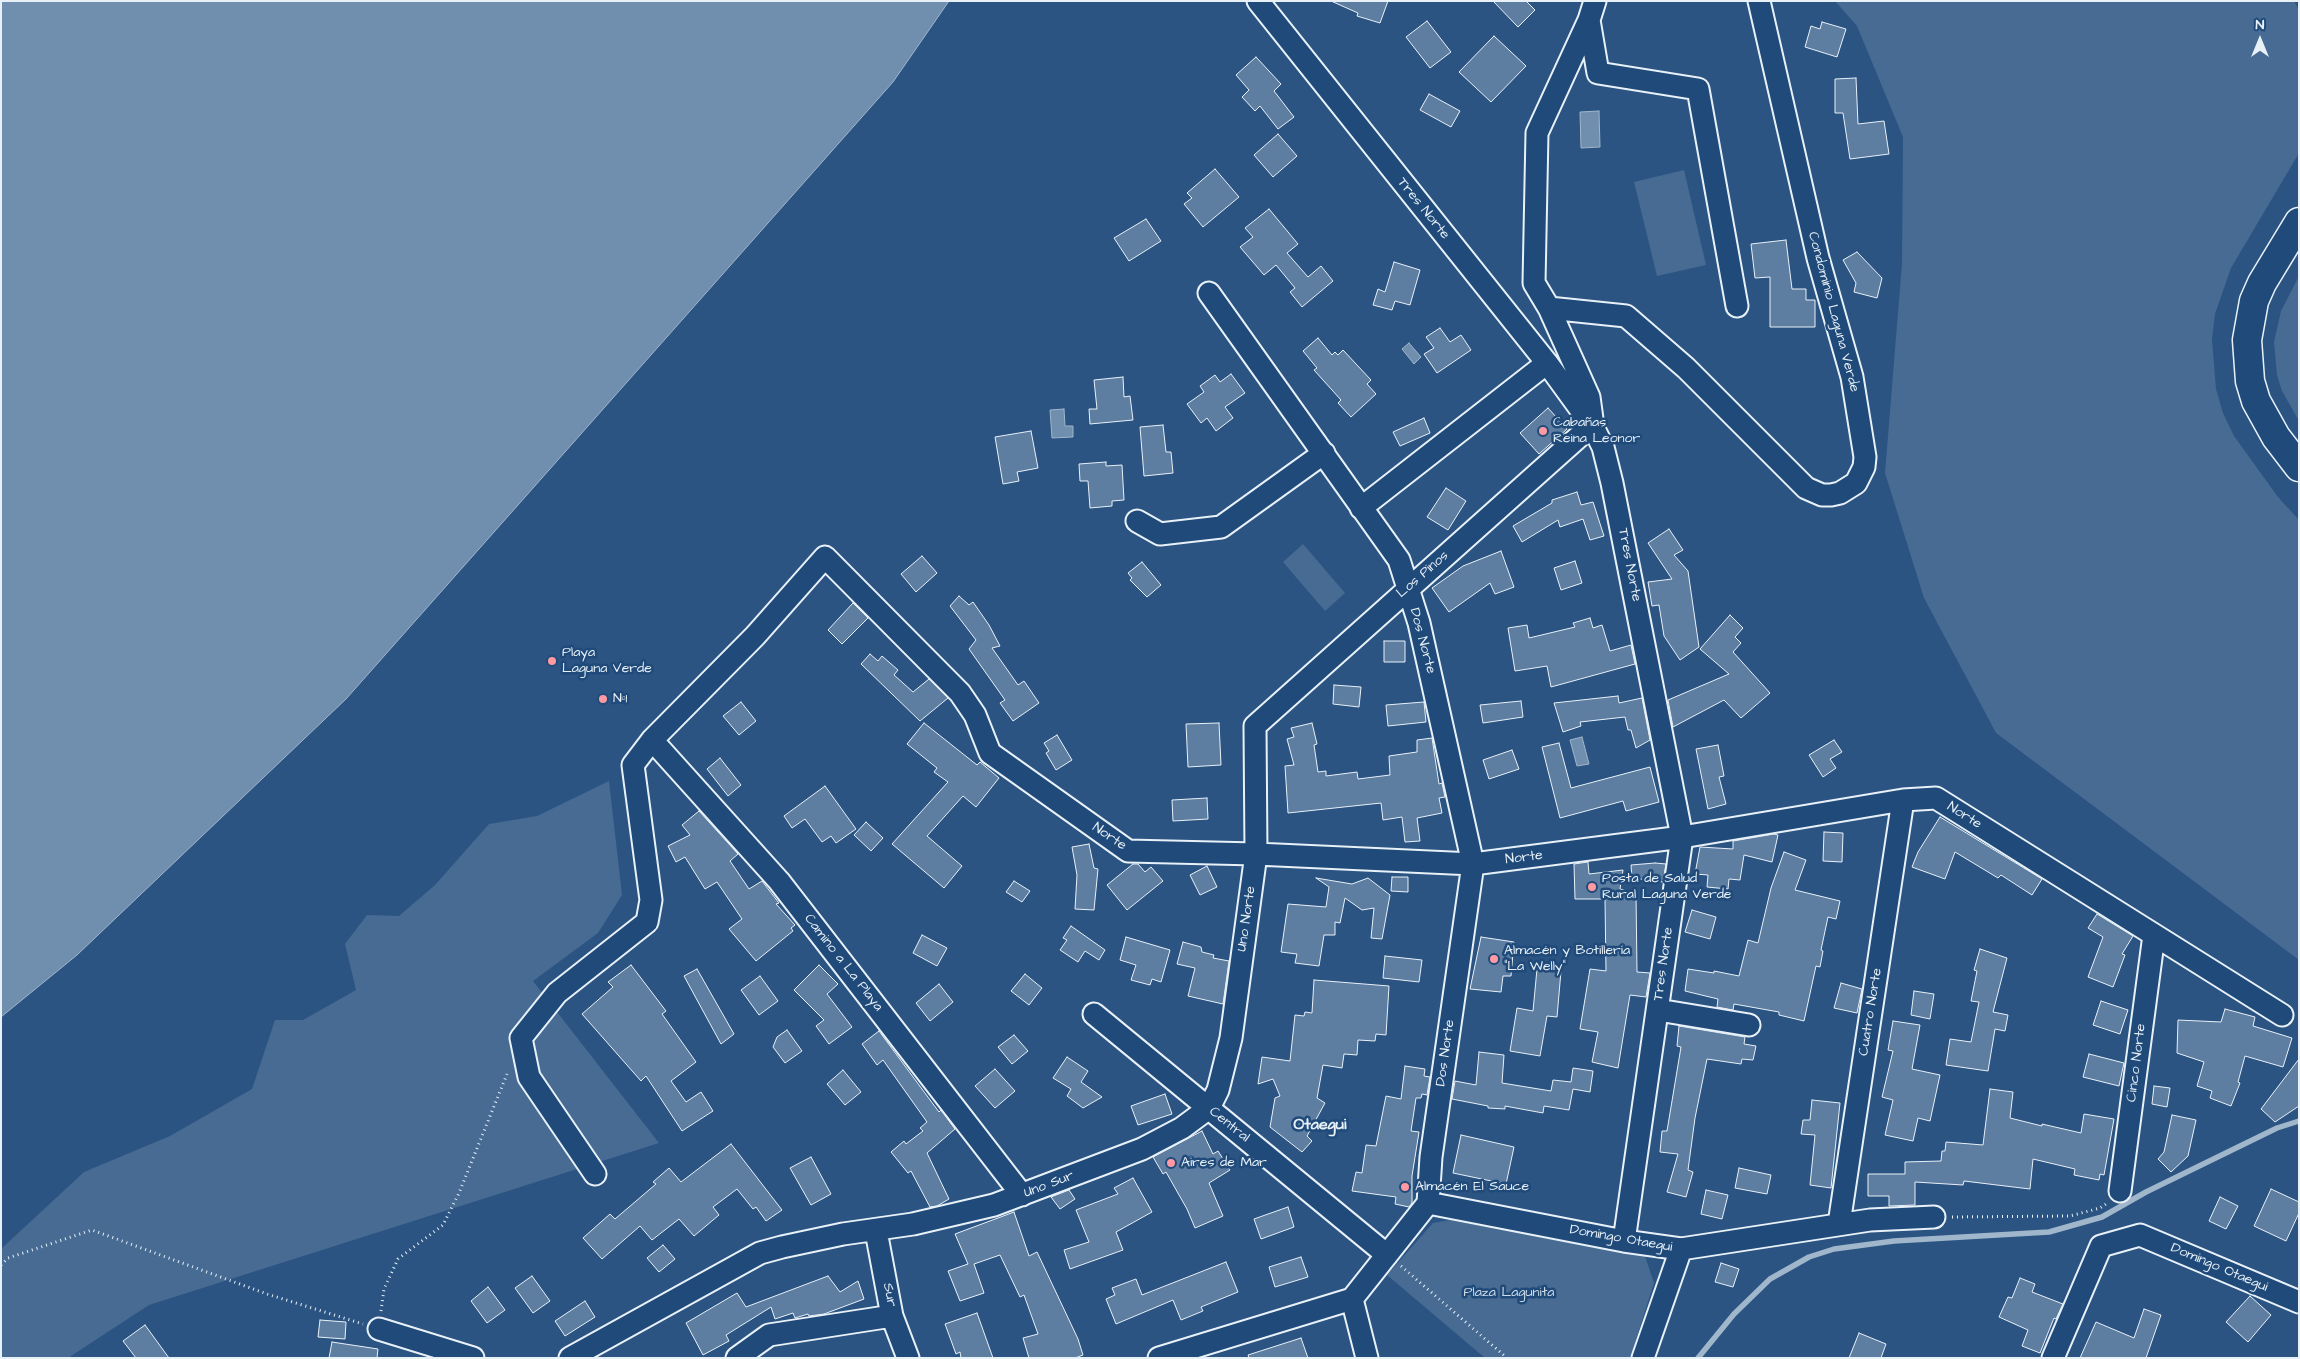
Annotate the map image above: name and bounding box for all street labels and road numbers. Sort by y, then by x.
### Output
street label: Tres Norte [1393,175,1453,243]
street label: Condominio Laguna Verde [1804,230,1862,394]
street label: Tres Norte [1614,527,1644,603]
street label: Los Pinos [1394,548,1452,602]
street label: Dos Norte [1405,606,1439,676]
street label: Norte [1944,799,1984,833]
street label: Norte [1089,820,1129,854]
street label: Norte [1504,847,1544,869]
street label: Uno Norte [1234,885,1260,953]
street label: Camino a La Playa [800,911,886,1015]
street label: Tres Norte [1651,926,1677,1002]
street label: Cuatro Norte [1856,967,1886,1057]
street label: Dos Norte [1433,1019,1459,1087]
street label: Cinco Norte [2124,1023,2150,1103]
street label: Central [1205,1104,1253,1146]
street label: Uno Sur [1022,1168,1076,1202]
street label: Domingo Otaegui [1568,1222,1674,1256]
street label: Domingo Otaegui [2168,1240,2270,1296]
street label: Sur [878,1282,900,1308]

